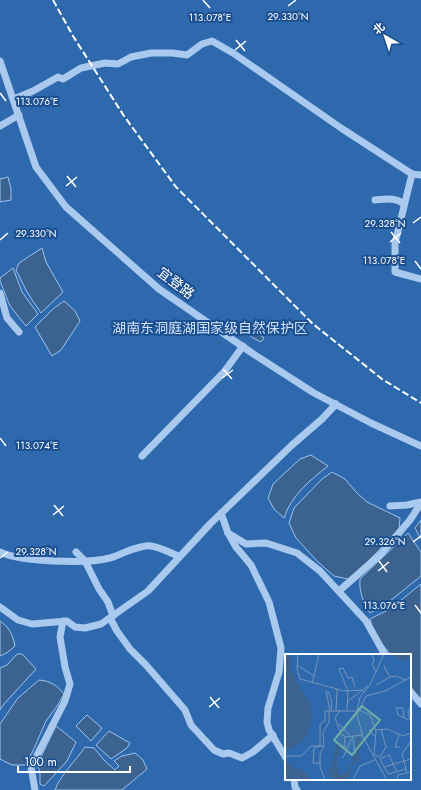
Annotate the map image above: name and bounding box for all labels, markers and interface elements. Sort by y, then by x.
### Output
text: 29.330°N [267,9,309,24]
text: 113.078°E [189,10,231,25]
north arrow [365,16,405,56]
text: 北 [369,19,388,38]
text: 113.076°E [16,94,58,109]
text: 29.328°N [365,216,405,231]
text: 29.330°N [15,226,57,241]
text: 113.078°E [363,253,405,268]
street label: 宜登路 [153,262,199,304]
park label: 湖南东洞庭湖国家级自然保护区 [112,318,308,338]
text: 113.074°E [16,438,58,453]
text: 29.326°N [364,534,406,549]
text: 29.328°N [16,544,56,559]
text: 113.076°E [363,598,405,613]
inset map [285,654,411,780]
scale bar [18,748,130,774]
text: 100 m [24,753,57,771]

